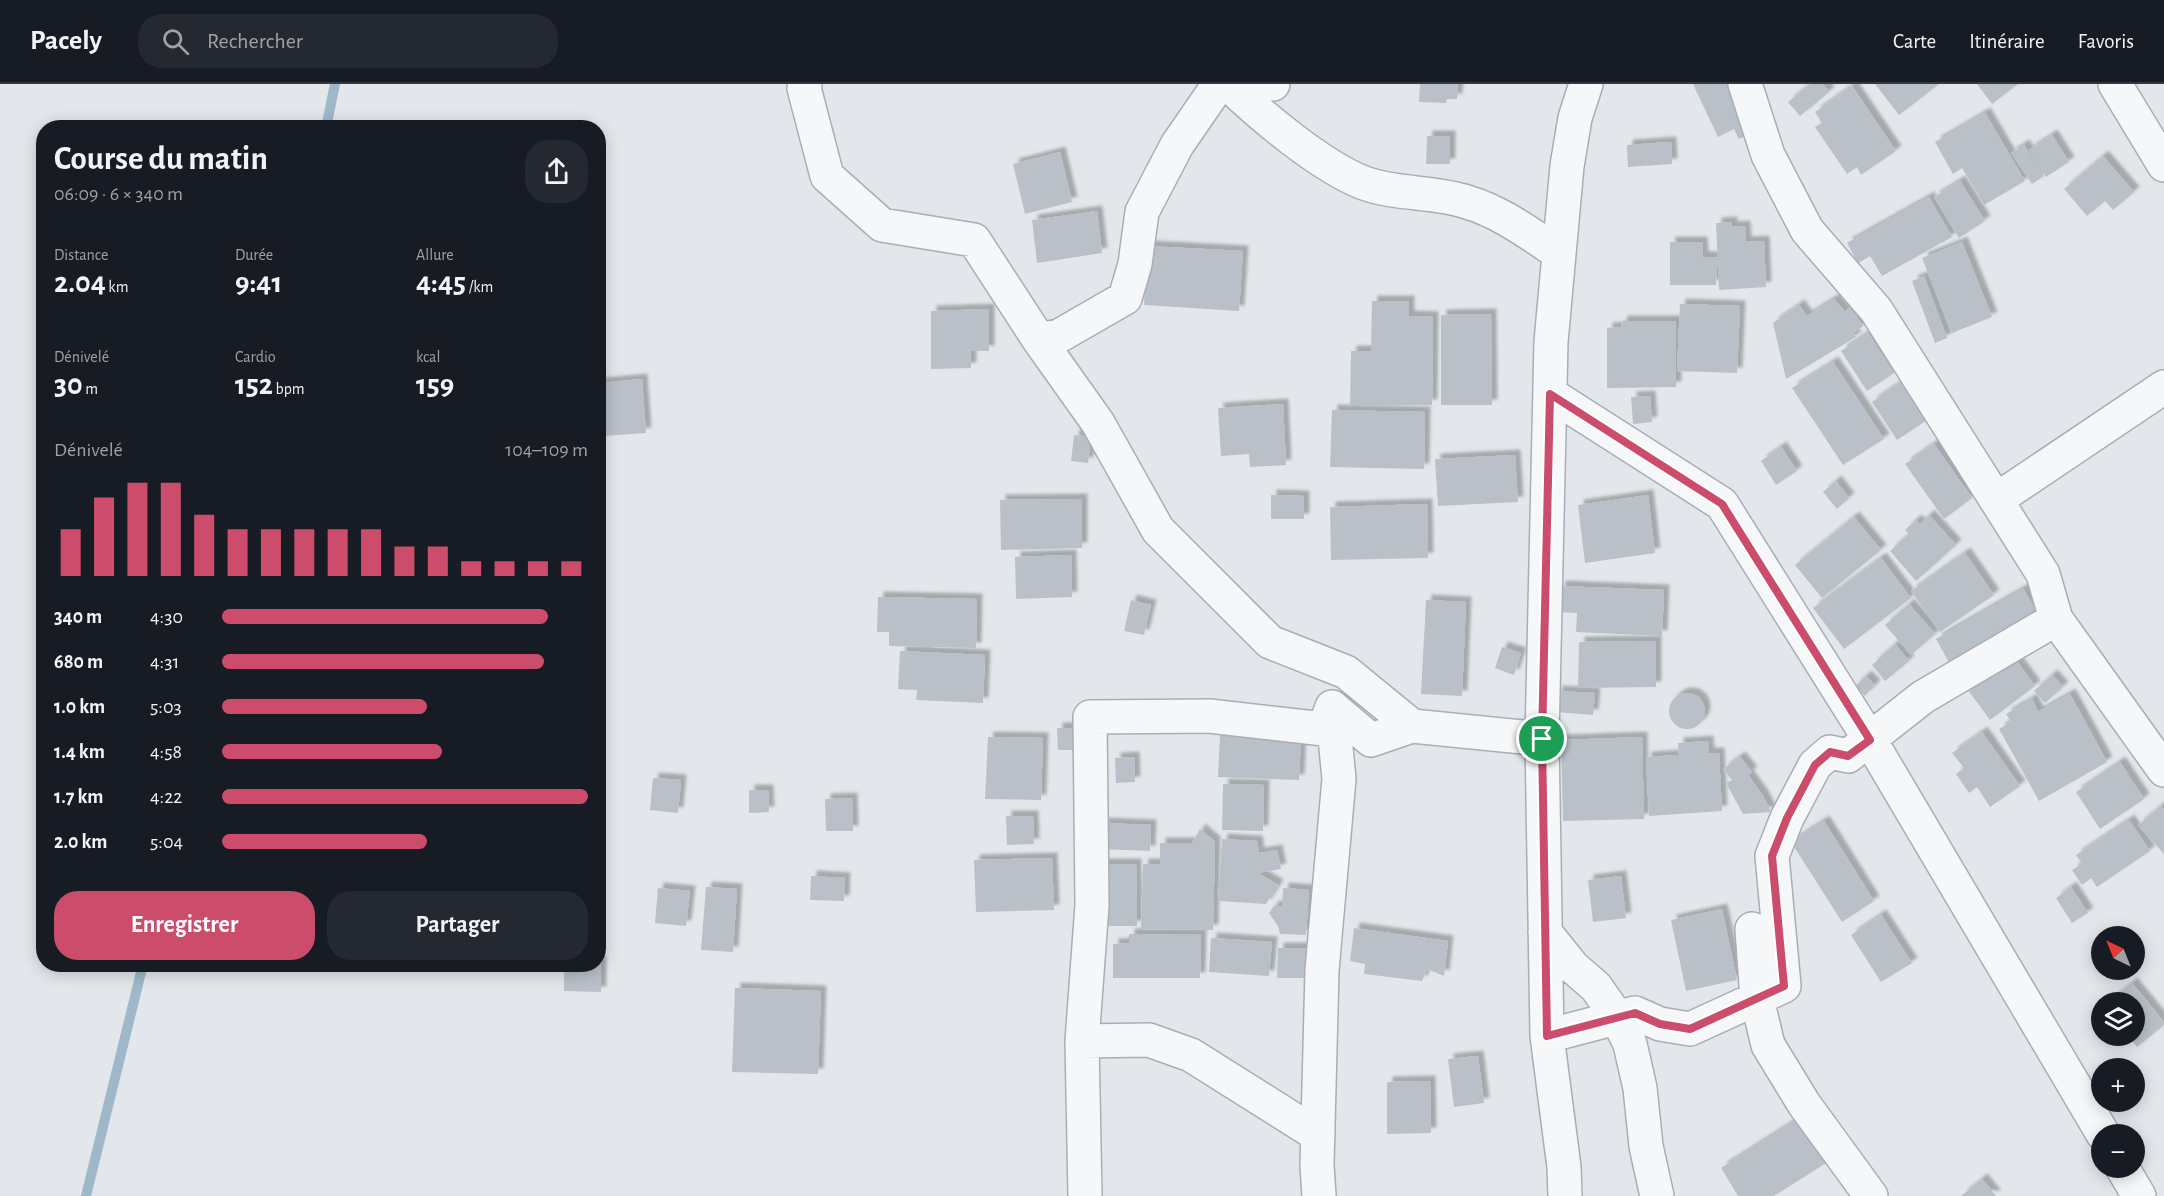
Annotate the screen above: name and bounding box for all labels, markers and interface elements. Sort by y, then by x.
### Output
search box [138,14,558,68]
icon: search [159,25,192,58]
text: Pacely [30,27,102,55]
text: Rechercher [207,30,303,52]
text: Carte [1893,31,1936,52]
text: Itinéraire [1969,31,2045,52]
text: Favoris [2078,31,2134,52]
button: share [525,140,588,203]
text: Course du matin [54,143,268,176]
text: 06:09 · 6 × 340 m [54,184,183,204]
text: Distance [54,247,108,263]
text: Durée [235,247,273,263]
text: Allure [416,247,454,263]
text: 2.04 [54,268,106,298]
text: 9:41 [235,268,282,298]
text: 4:45 [416,268,466,298]
text: km [106,279,128,295]
text: /km [466,279,493,295]
text: Dénivelé [54,349,109,365]
text: Cardio [235,349,276,365]
text: kcal [416,349,440,365]
text: 30 [54,370,83,400]
text: 152 [235,370,273,400]
text: 159 [416,370,454,400]
text: m [83,381,98,397]
text: bpm [273,381,305,397]
text: Dénivelé [54,440,123,460]
text: 104–109 m [505,440,588,460]
text: 340 m [54,607,102,627]
text: 4:30 [150,607,183,627]
text: 680 m [54,652,103,672]
text: 4:31 [150,652,179,672]
text: 1.0 km [54,697,105,717]
text: 5:03 [150,697,182,717]
pin [1516,713,1567,764]
icon: arrive [1525,722,1558,755]
text: 1.4 km [54,742,105,762]
text: 4:58 [150,742,182,762]
text: 1.7 km [54,787,103,807]
text: 4:22 [150,787,182,807]
text: 2.0 km [54,832,107,852]
text: 5:04 [150,832,183,852]
button: Enregistrer [54,891,315,960]
button: Partager [327,891,588,960]
north arrow [2091,926,2145,980]
map controls [2091,926,2145,1178]
button: layers [2091,992,2145,1046]
button: + [2091,1058,2145,1112]
button: − [2091,1124,2145,1178]

